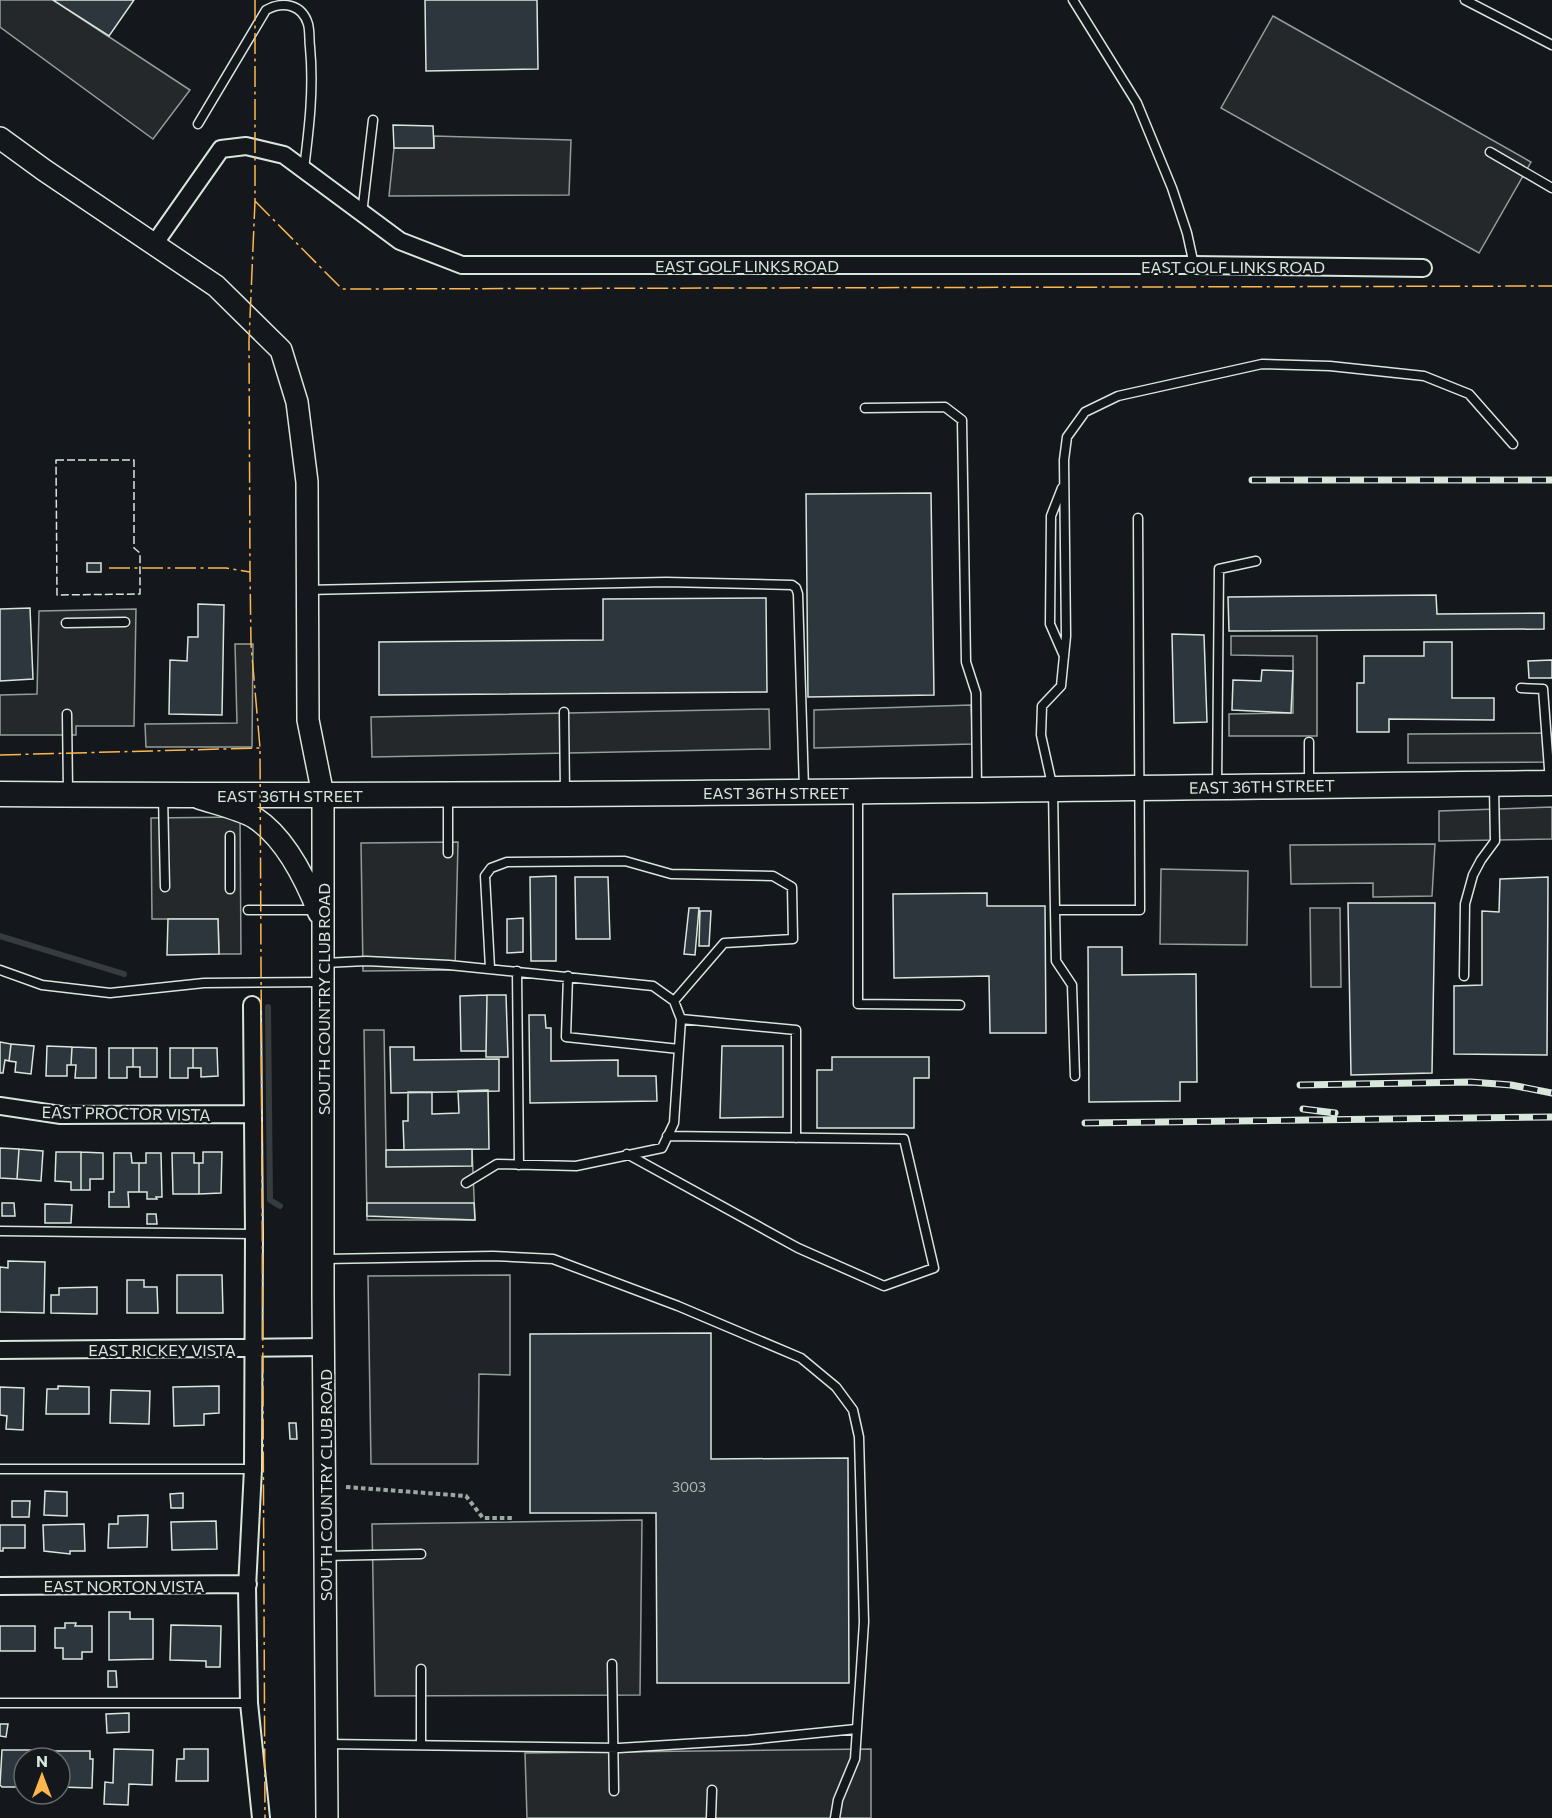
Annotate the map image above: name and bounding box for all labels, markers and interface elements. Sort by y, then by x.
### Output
street label: EAST GOLF LINKS ROAD [655,256,839,275]
street label: EAST GOLF LINKS ROAD [1141,257,1325,276]
street label: EAST 36TH STREET [1189,775,1335,797]
street label: EAST 36TH STREET [703,783,849,802]
street label: EAST 36TH STREET [217,786,363,805]
street label: SOUTH COUNTRY CLUB ROAD [314,883,333,1115]
street label: EAST PROCTOR VISTA [41,1102,211,1124]
street label: EAST RICKEY VISTA [88,1340,236,1359]
street label: SOUTH COUNTRY CLUB ROAD [316,1369,335,1601]
house number: 3003 [672,1478,706,1495]
street label: EAST NORTON VISTA [43,1576,205,1595]
north arrow [12,1746,72,1806]
text: N [36,1751,48,1770]

